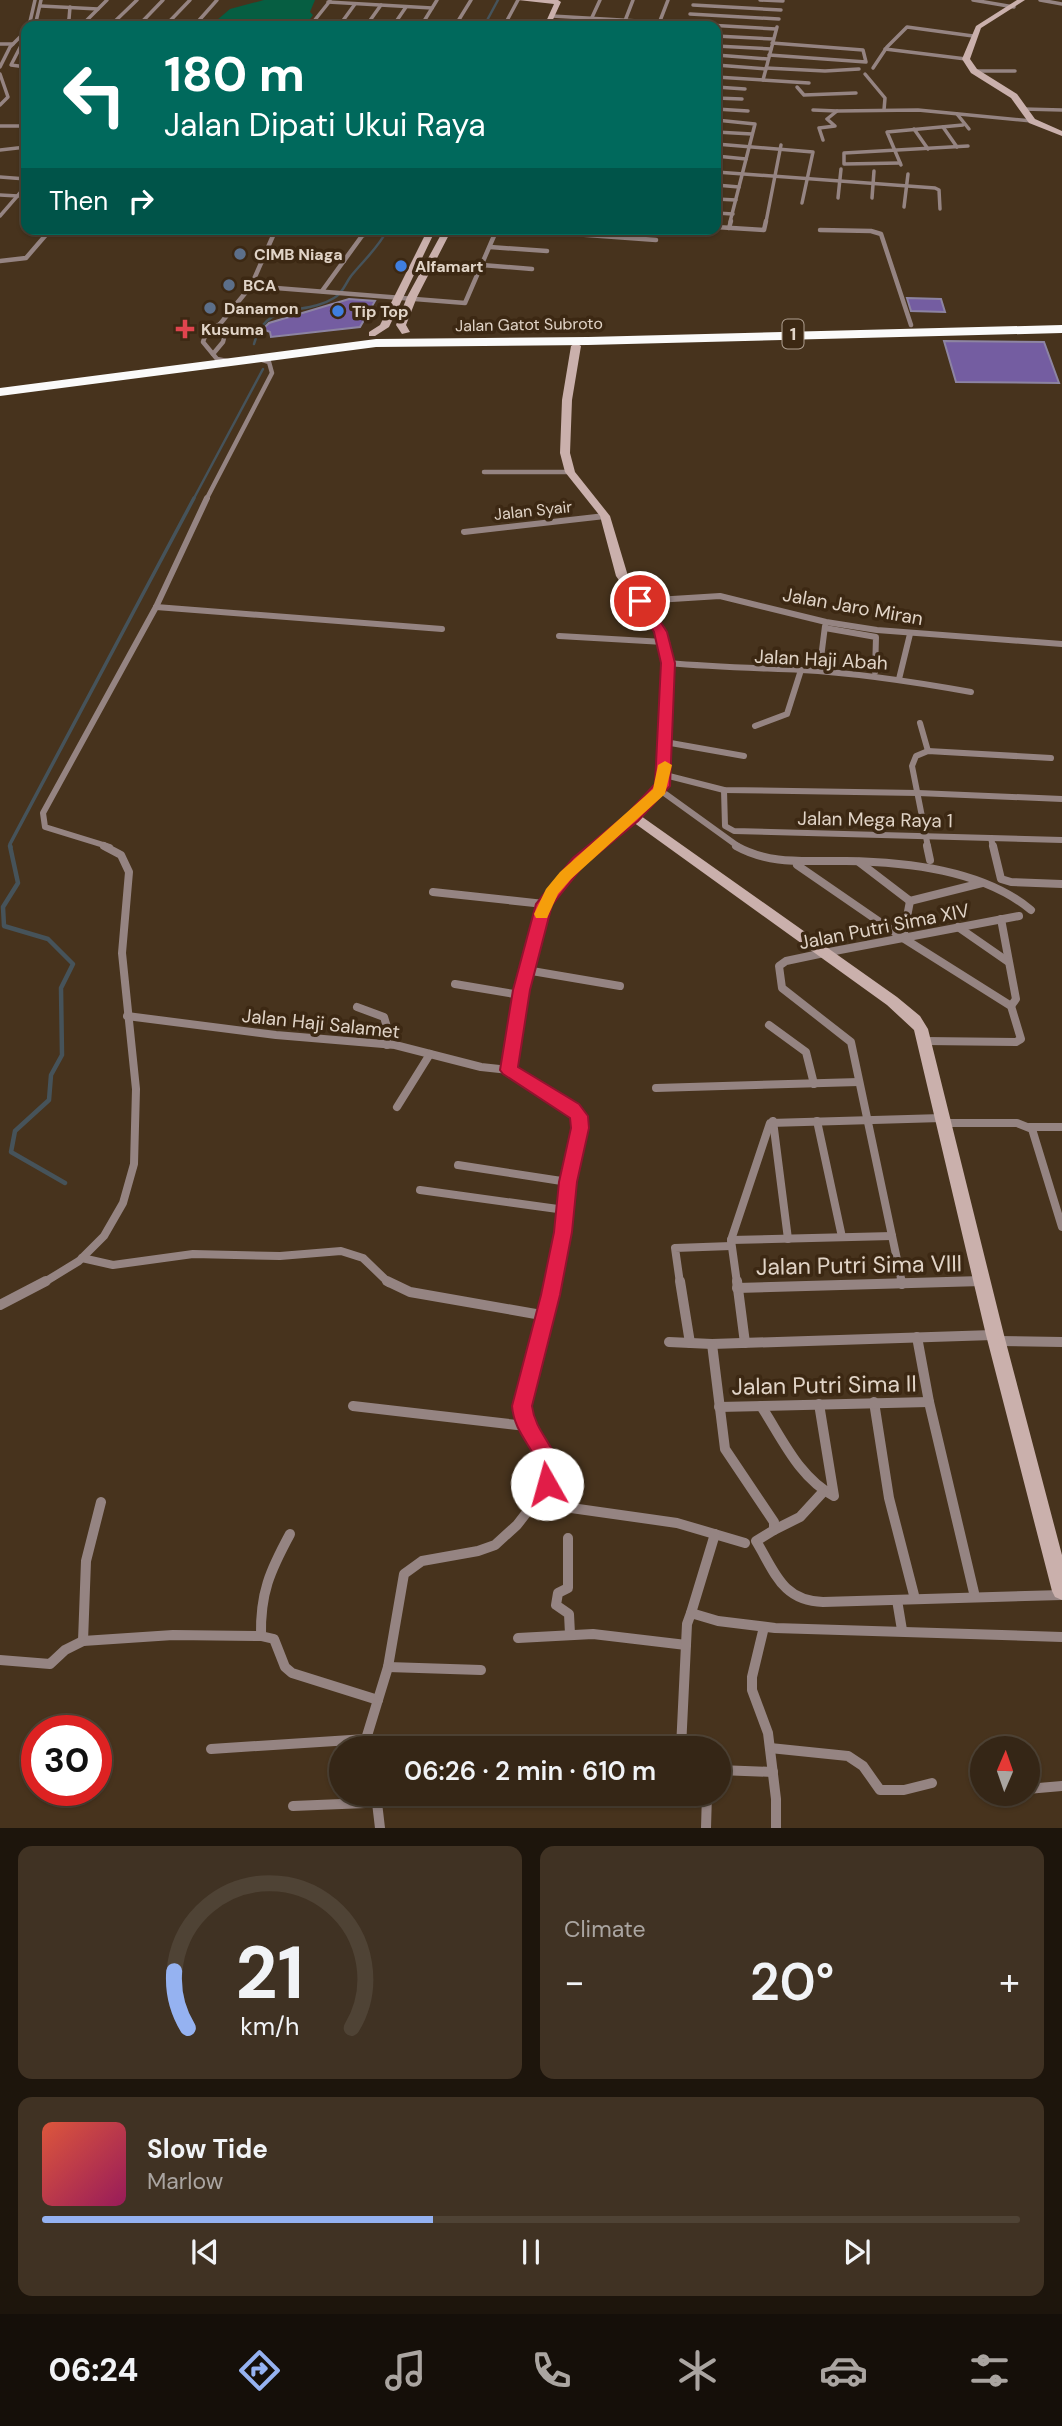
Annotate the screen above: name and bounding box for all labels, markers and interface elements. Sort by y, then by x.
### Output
text: 180 m [164,42,305,106]
icon: left [49,49,140,140]
text: Jalan Dipati Ukui Raya [164,104,486,146]
icon: right [122,182,160,220]
text: Then [49,184,108,218]
place label: CIMB Niaga [254,244,343,265]
marker: CIMB Niaga [232,246,248,262]
place label: Alfamart [415,256,484,277]
marker: Alfamart [393,258,409,274]
place label: BCA [243,275,276,296]
marker: BCA [221,277,237,293]
place label: Danamon [224,298,299,319]
marker: Danamon [202,300,218,316]
place label: Tip Top [352,301,409,322]
marker: Tip Top [330,303,346,319]
street label: Jalan Gatot Subroto [455,313,603,336]
marker: Kusuma [175,319,195,339]
place label: Kusuma [201,319,264,340]
road number: 1 [782,320,804,348]
street label: Jalan Syair [493,496,573,525]
pin [610,571,670,631]
icon: arrive [621,582,659,620]
street label: Jalan Jaro Miran [781,582,925,631]
street label: Jalan Haji Abah [754,644,888,675]
street label: Jalan Mega Raya 1 [797,806,953,833]
street label: Jalan Putri Sima XIV [797,898,972,955]
street label: Jalan Haji Salamet [241,1003,401,1044]
street label: Jalan Putri Sima VIII [756,1248,962,1282]
street label: Jalan Putri Sima II [731,1368,917,1402]
position arrow [510,1447,584,1521]
speed limit sign: 30 [21,1715,112,1806]
north arrow [970,1736,1040,1806]
map controls [970,1736,1040,1806]
text: 06:26 · 2 min · 610 m [404,1754,656,1788]
text: Climate [564,1914,646,1944]
text: 21 [236,1927,304,2022]
text: 20° [750,1948,834,2016]
text: − [564,1957,585,2007]
text: + [999,1957,1020,2007]
text: km/h [240,2010,300,2043]
text: Slow Tide [147,2132,268,2166]
text: Marlow [147,2166,223,2196]
icon: previous [186,2233,224,2271]
icon: pause [512,2233,550,2271]
icon: next [838,2233,876,2271]
icon: directions [235,2346,284,2395]
icon: music [381,2346,430,2395]
icon: phone [527,2346,576,2395]
icon: climate [673,2346,722,2395]
icon: car [819,2346,868,2395]
icon: filters [965,2346,1014,2395]
text: 06:24 [48,2349,138,2391]

